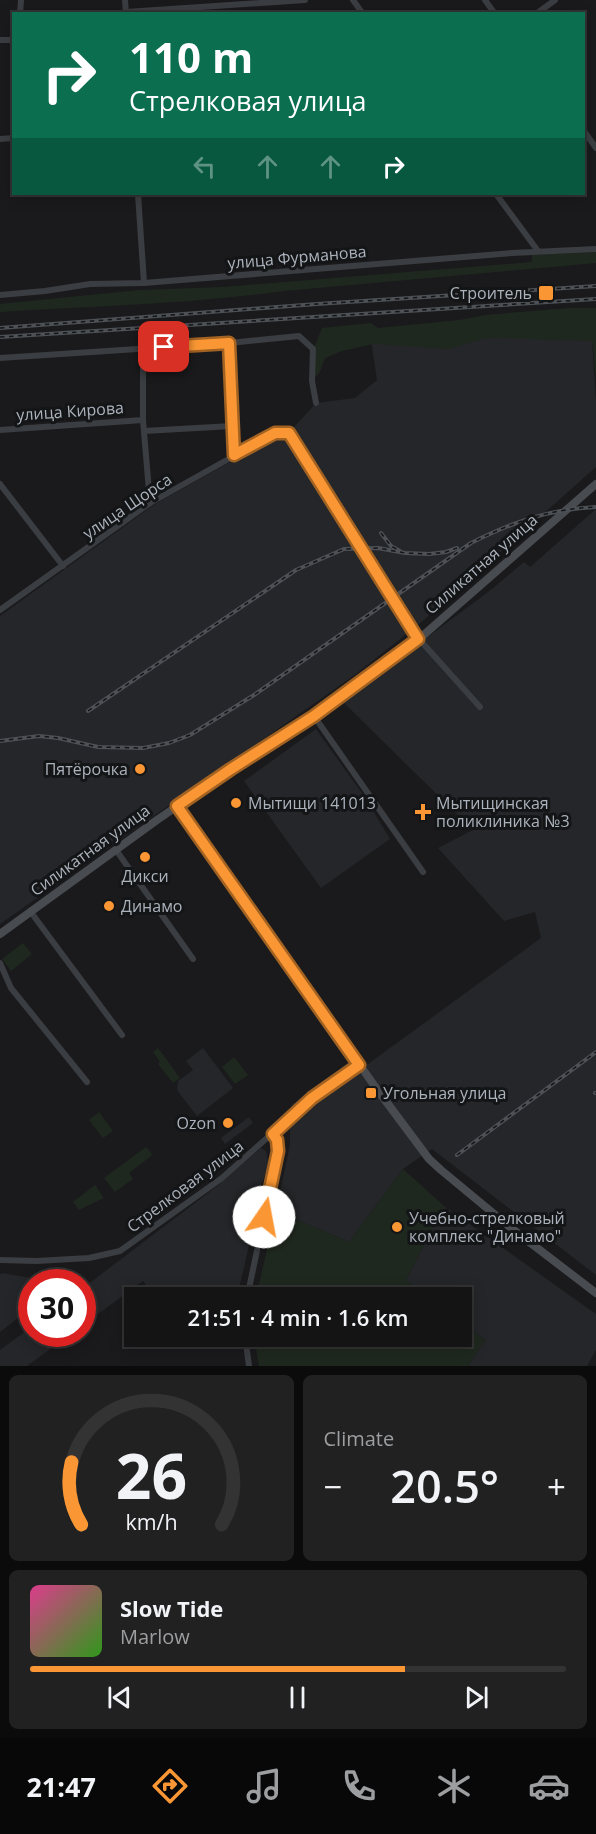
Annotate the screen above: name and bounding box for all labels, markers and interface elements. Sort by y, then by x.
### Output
text: 110 m [129,28,253,85]
icon: right [30,36,108,114]
text: Стрелковая улица [129,82,367,119]
icon: left [188,150,221,183]
icon: ahead [251,150,284,183]
icon: ahead [314,150,347,183]
icon: right [377,150,410,183]
street label: улица Фурманова [227,240,367,274]
place label: Строитель [450,282,532,304]
marker: Строитель [537,284,555,302]
pin [138,321,189,372]
icon: arrive [147,330,180,363]
street label: улица Кирова [15,396,125,426]
street label: улица Щорса [78,468,176,544]
street label: Силикатная улица [420,509,542,619]
place label: Пятёрочка [45,758,128,780]
marker: Пятёрочка [133,762,147,776]
place label: Мытищи 141013 [248,792,376,814]
place label: Мытищинская поликлиника №3 [436,792,570,832]
marker: Мытищи 141013 [229,796,243,810]
street label: Силикатная улица [26,799,154,901]
marker: Мытищинская поликлиника №3 [414,803,432,821]
marker: Дикси [138,850,152,864]
place label: Дикси [121,865,169,887]
place label: Динамо [121,895,183,917]
marker: Динамо [102,899,116,913]
place label: Угольная улица [383,1082,506,1104]
marker: Угольная улица [364,1086,378,1100]
place label: Ozon [177,1112,216,1134]
marker: Ozon [221,1116,235,1130]
street label: Стрелковая улица [122,1135,248,1237]
position arrow [232,1185,296,1249]
place label: Учебно-стрелковый комплекс "Динамо" [409,1207,565,1247]
marker: Учебно-стрелковый комплекс "Динамо" [390,1220,404,1234]
speed limit sign: 30 [18,1269,96,1347]
text: 21:51 · 4 min · 1.6 km [187,1302,409,1332]
text: Climate [324,1425,394,1452]
text: 26 [116,1432,187,1517]
text: 20.5° [390,1455,499,1516]
text: − [324,1464,342,1509]
text: + [547,1464,566,1509]
text: km/h [125,1507,177,1536]
text: Slow Tide [120,1593,223,1623]
text: Marlow [120,1623,190,1650]
icon: previous [103,1681,136,1714]
icon: pause [281,1681,314,1714]
icon: next [460,1681,493,1714]
icon: directions [149,1765,191,1807]
icon: music [243,1765,285,1807]
icon: phone [338,1765,380,1807]
icon: climate [433,1765,475,1807]
icon: car [528,1765,570,1807]
text: 21:47 [26,1768,96,1805]

